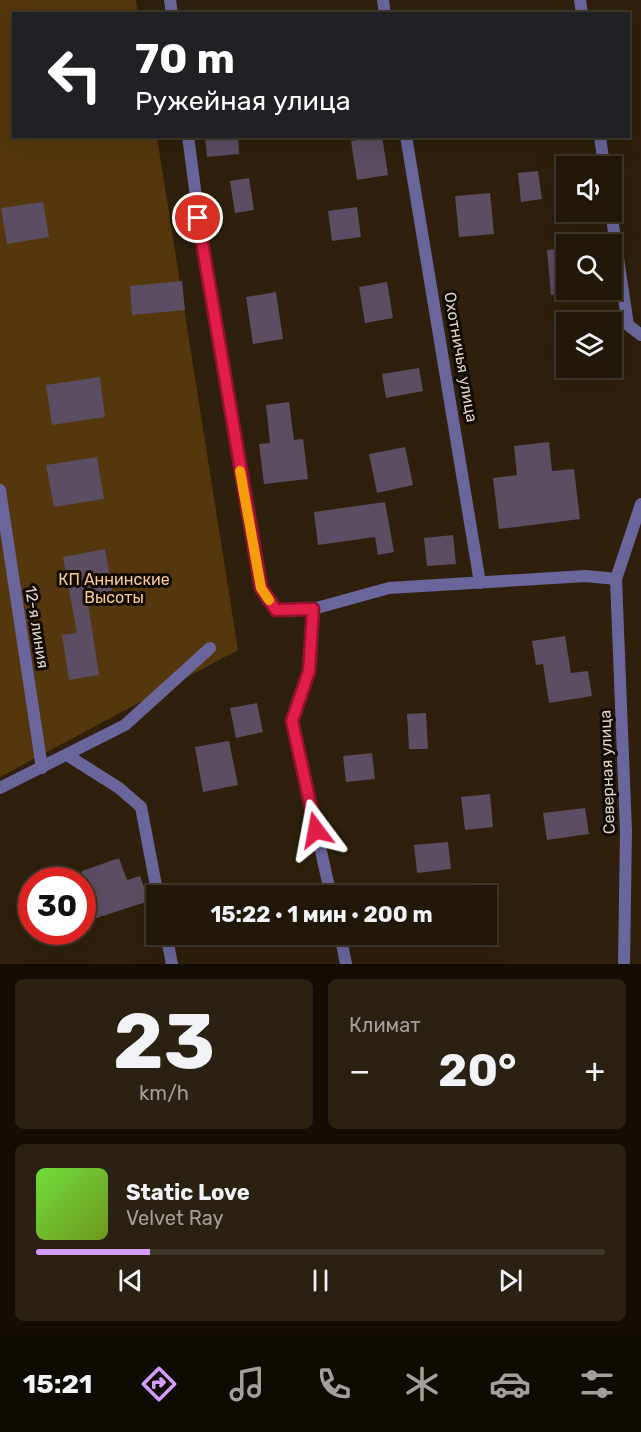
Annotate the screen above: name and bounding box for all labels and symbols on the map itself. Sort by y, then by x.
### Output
pin [172,192,223,243]
street label: Охотничья улица [440,290,482,424]
park label: КП Аннинские Высоты [58,570,170,607]
street label: 12-я линия [21,584,53,670]
street label: Северная улица [595,710,619,834]
position arrow [284,798,348,862]
speed limit sign: 30 [18,867,96,945]

